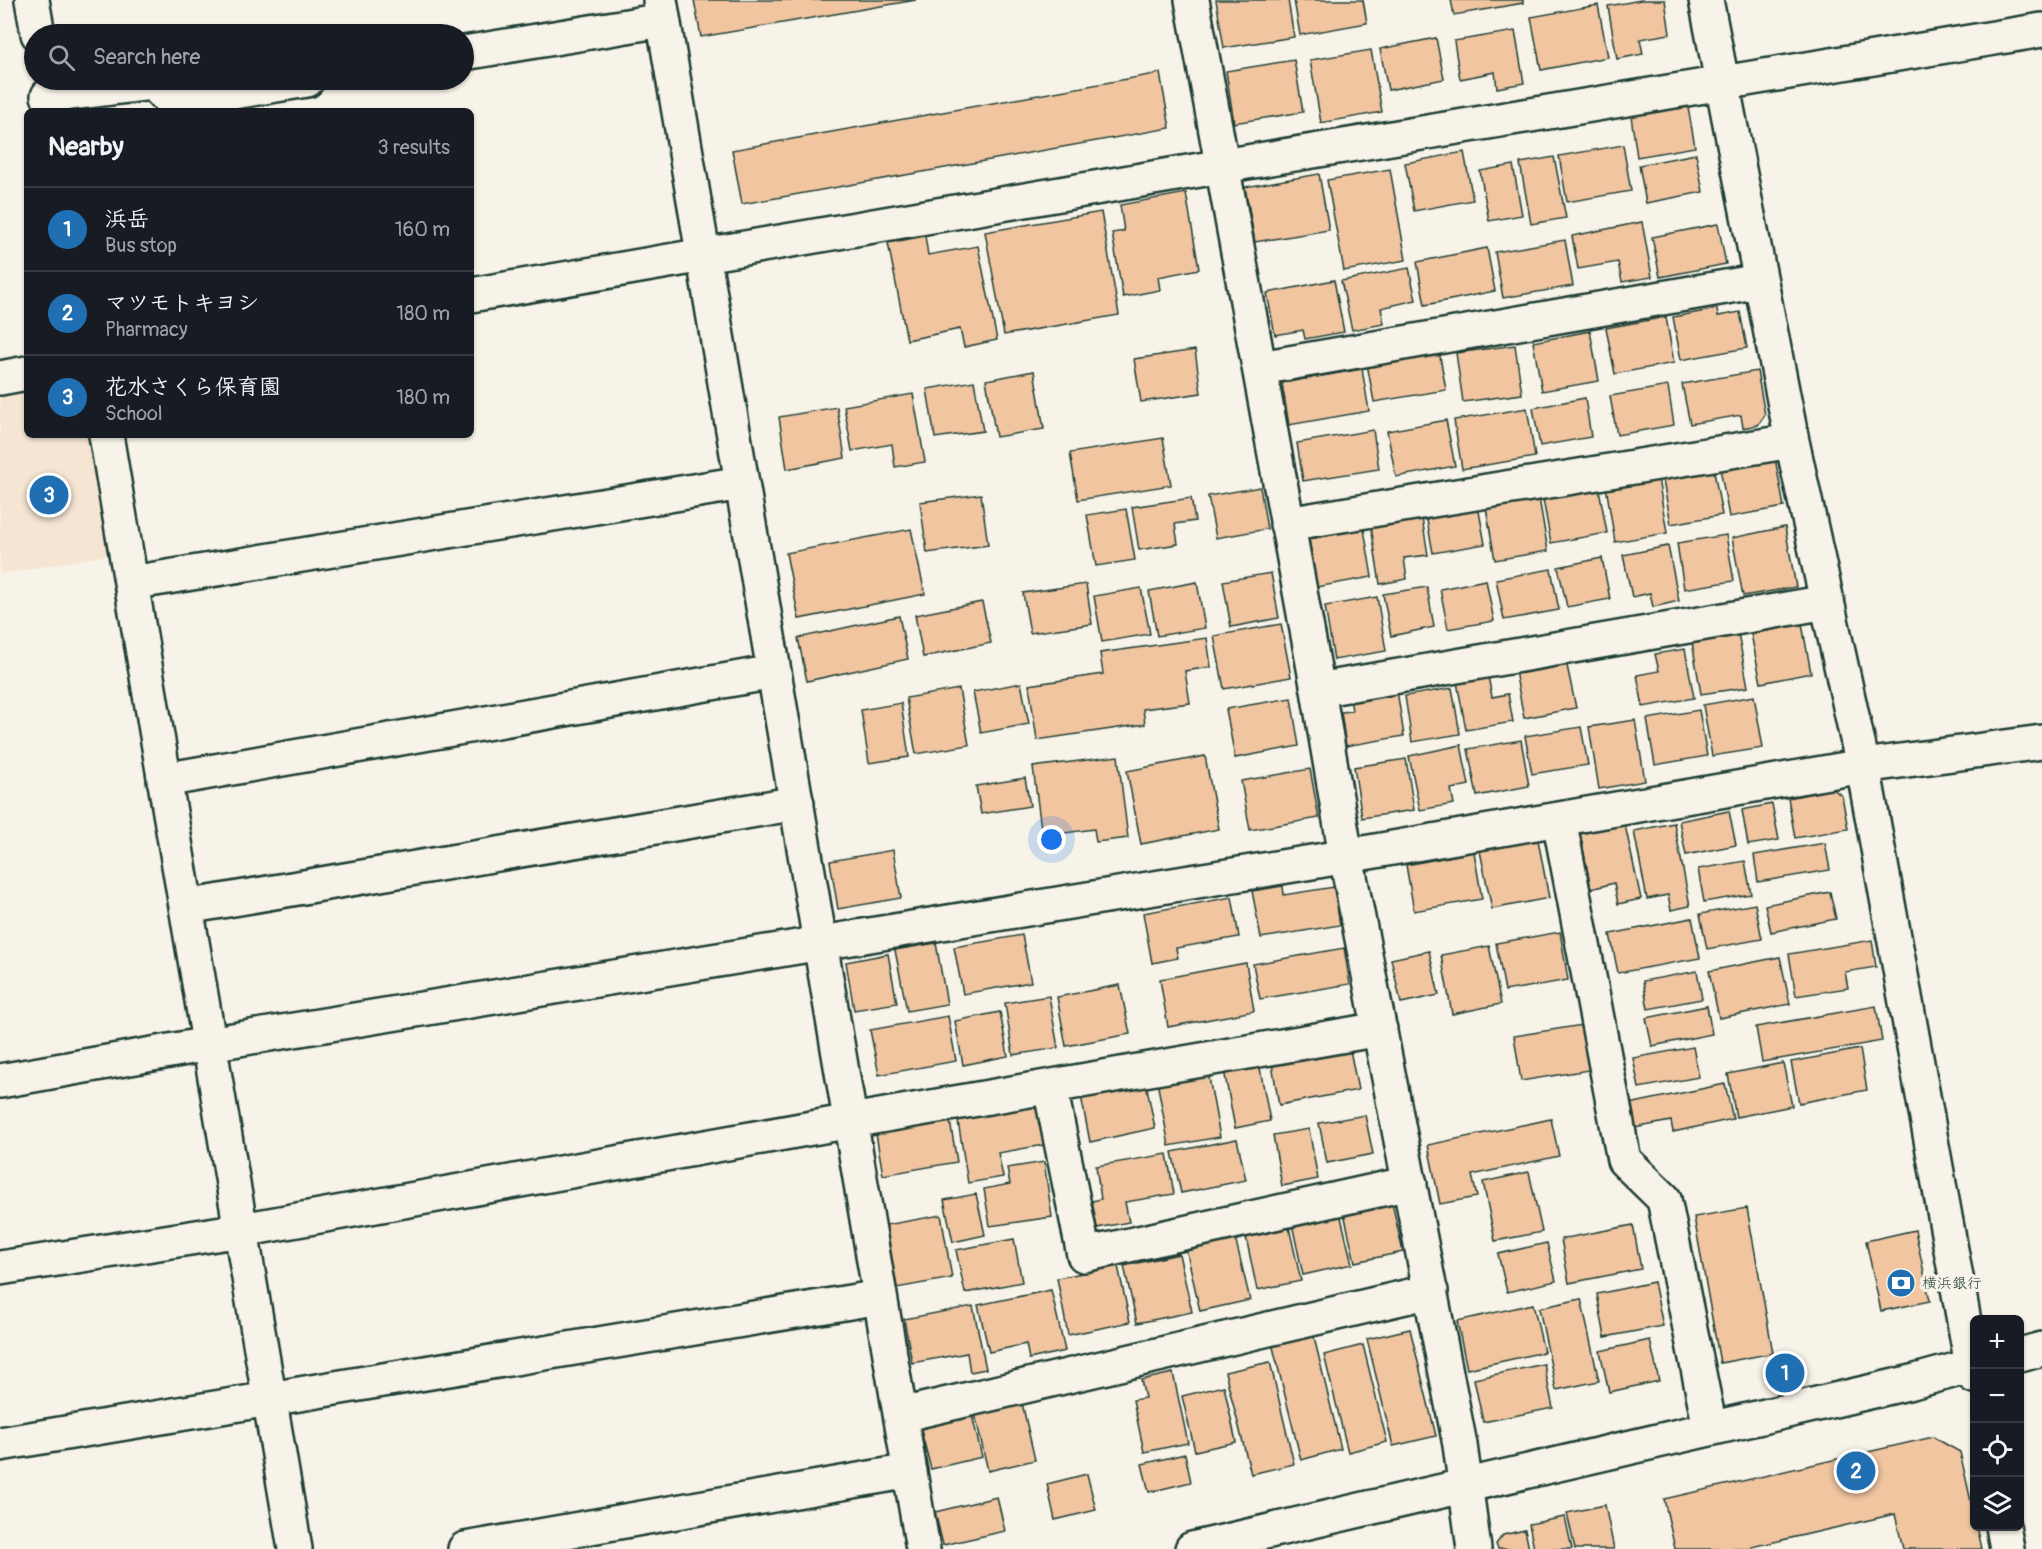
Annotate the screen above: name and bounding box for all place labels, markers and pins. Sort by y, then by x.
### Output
pin: 3 [29,472,68,518]
bank icon: 横浜銀行 [1885,1267,1917,1299]
place label: 横浜銀行 [1922,1274,1982,1293]
pin: 1 [1766,1350,1804,1396]
pin: 2 [1836,1448,1876,1494]

